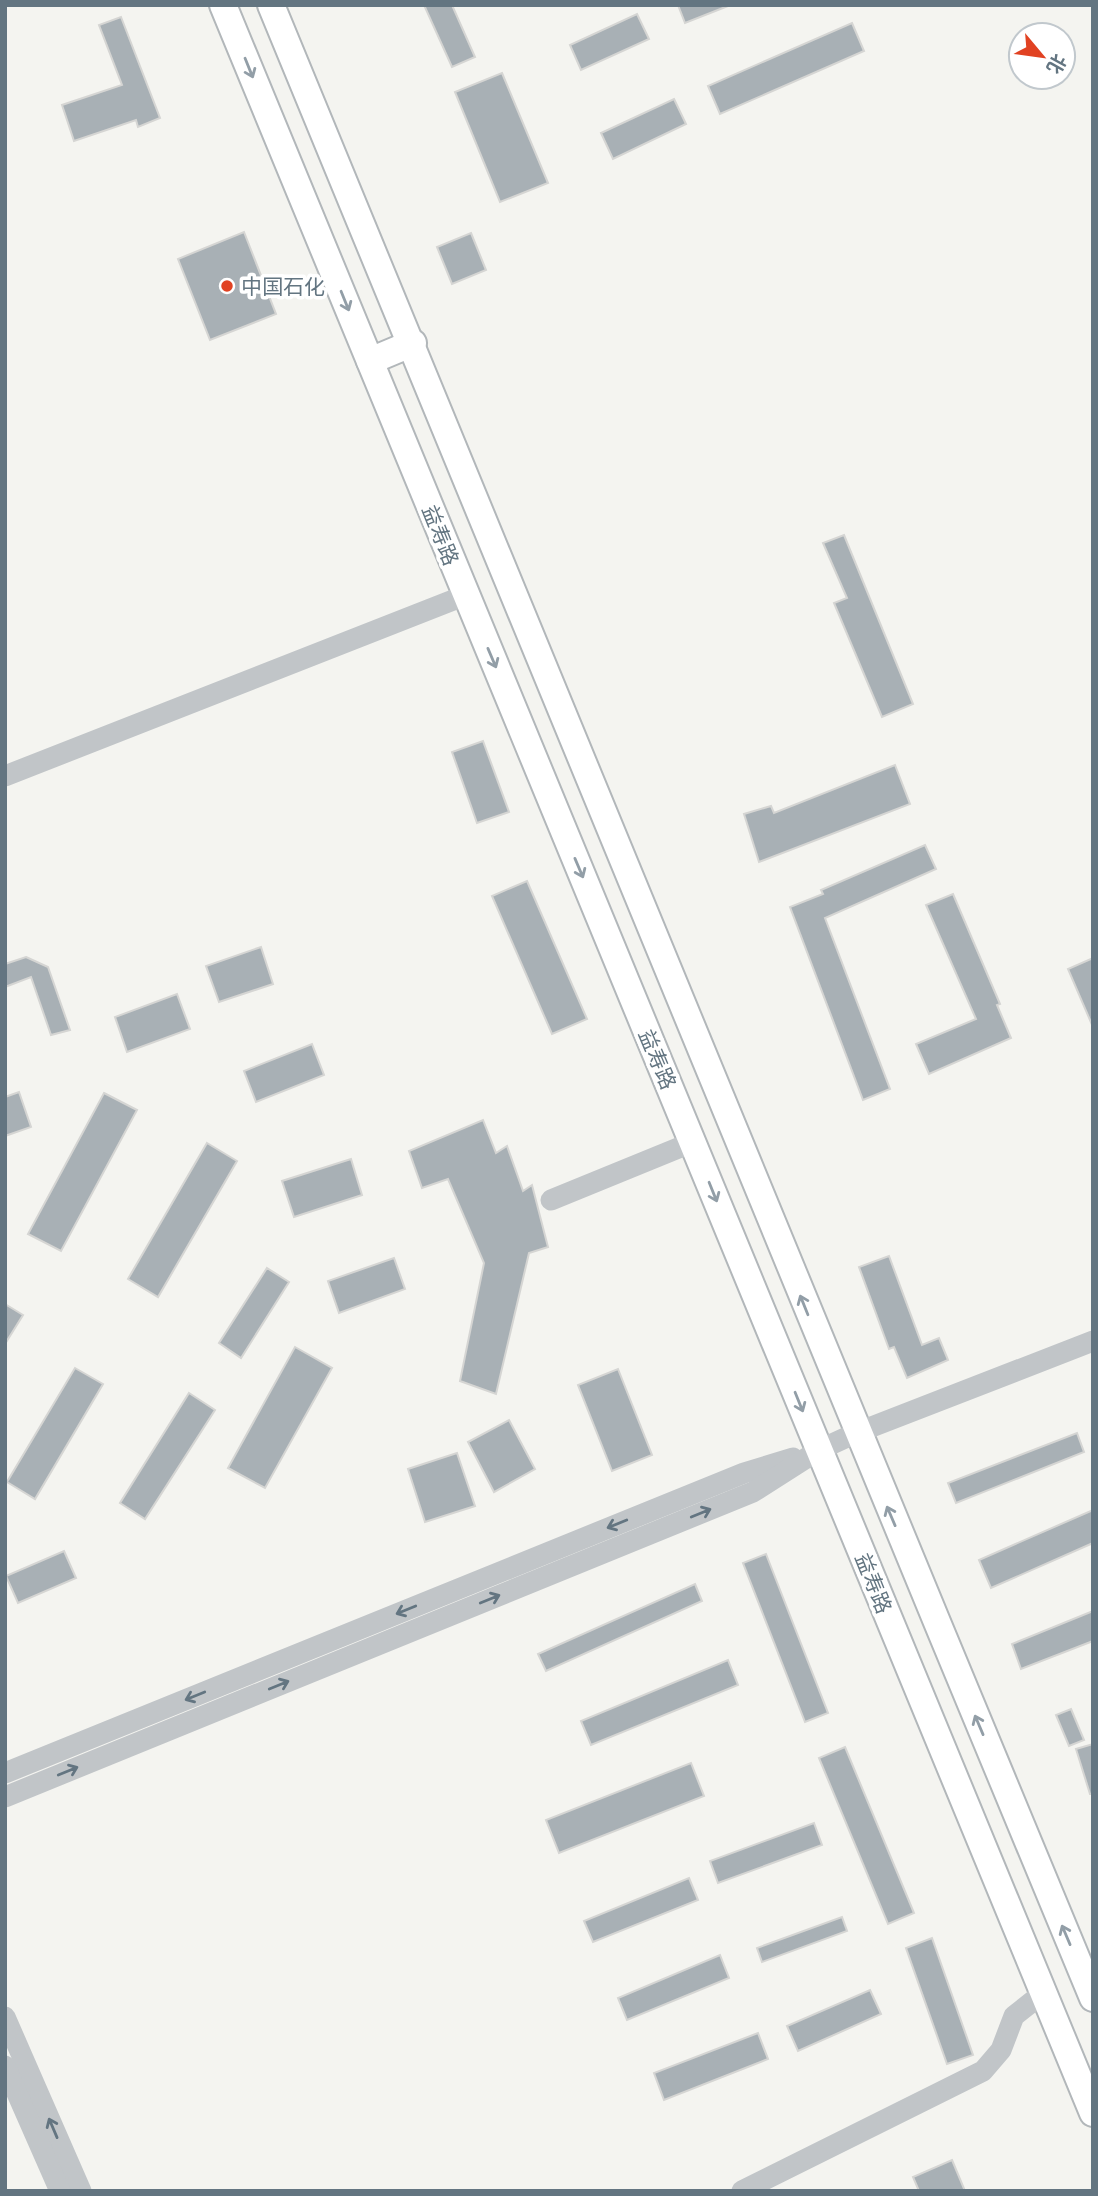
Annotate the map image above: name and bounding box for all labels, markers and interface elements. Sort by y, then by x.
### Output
north arrow [1007,21,1077,91]
text: 北 [1043,51,1072,78]
one-way arrow [243,57,256,79]
place label: 中国石化 [241,273,325,299]
marker: 中国石化 [219,278,235,294]
one-way arrow [339,290,352,312]
street label: 益寿路 [417,501,465,569]
one-way arrow [486,647,499,669]
one-way arrow [573,857,586,879]
street label: 益寿路 [634,1025,682,1093]
one-way arrow [708,1180,721,1202]
one-way arrow [797,1295,810,1316]
one-way arrow [794,1391,807,1413]
one-way arrow [884,1505,897,1527]
one-way arrow [689,1506,711,1519]
one-way arrow [607,1519,628,1532]
street label: 益寿路 [850,1549,898,1617]
one-way arrow [478,1592,500,1605]
one-way arrow [396,1604,418,1617]
one-way arrow [268,1678,289,1691]
one-way arrow [185,1690,207,1703]
one-way arrow [971,1715,984,1737]
one-way arrow [57,1763,79,1776]
one-way arrow [1059,1925,1072,1947]
one-way arrow [46,2118,59,2139]

